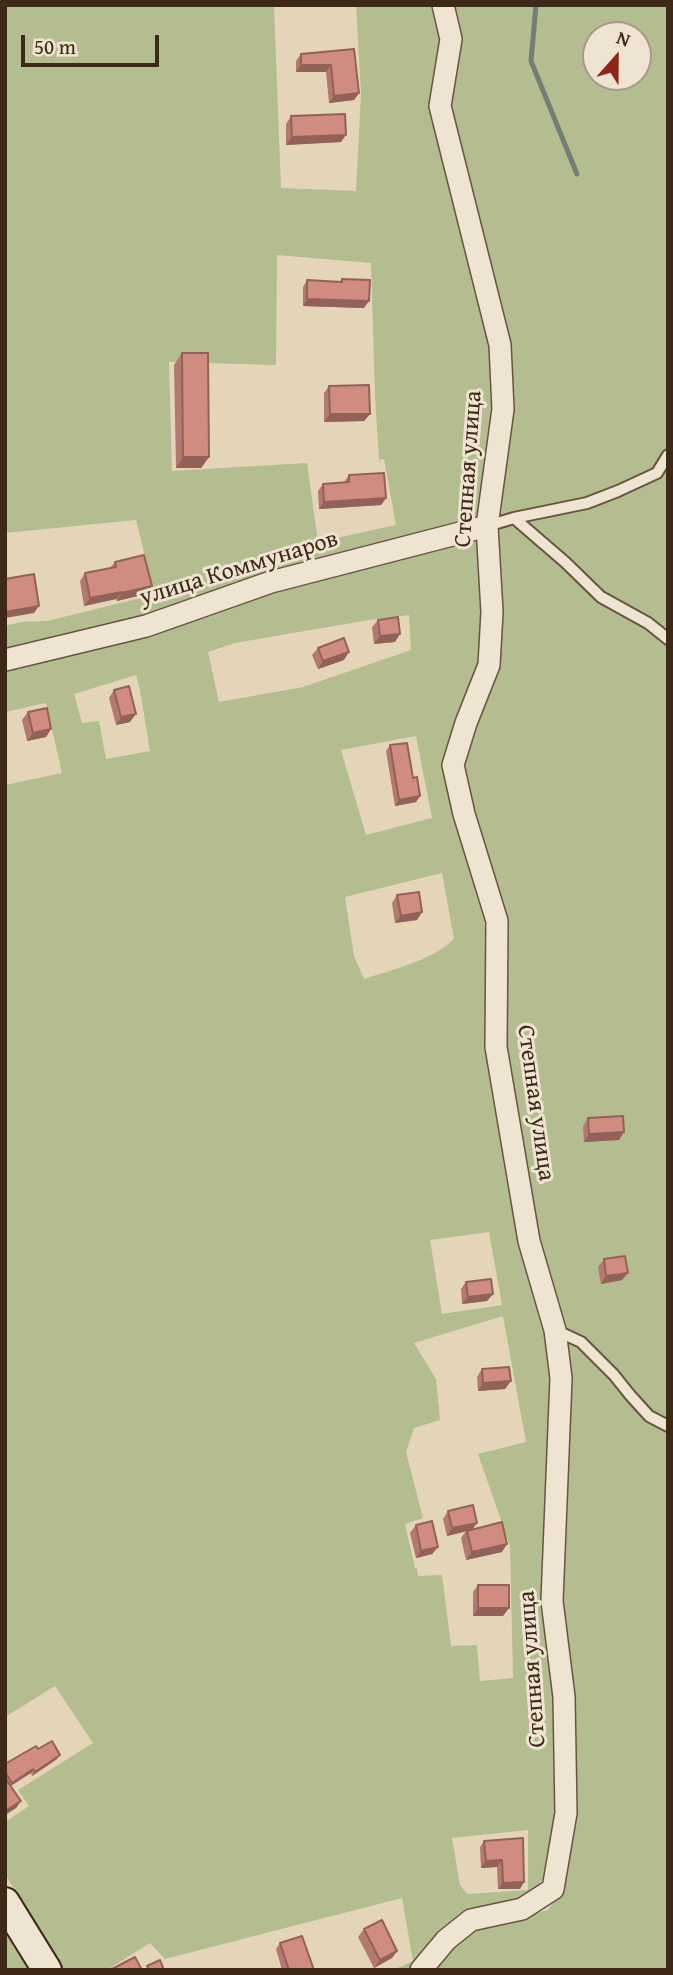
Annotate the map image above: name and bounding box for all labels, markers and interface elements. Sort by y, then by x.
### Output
scale bar [24,21,163,65]
north arrow [582,21,652,91]
text: N [613,23,635,54]
text: 50 m [34,31,76,62]
street label: Степная улица [449,390,489,548]
street label: улица Коммунаров [136,525,342,613]
street label: Степная улица [510,1023,560,1183]
street label: Степная улица [513,1590,553,1748]

